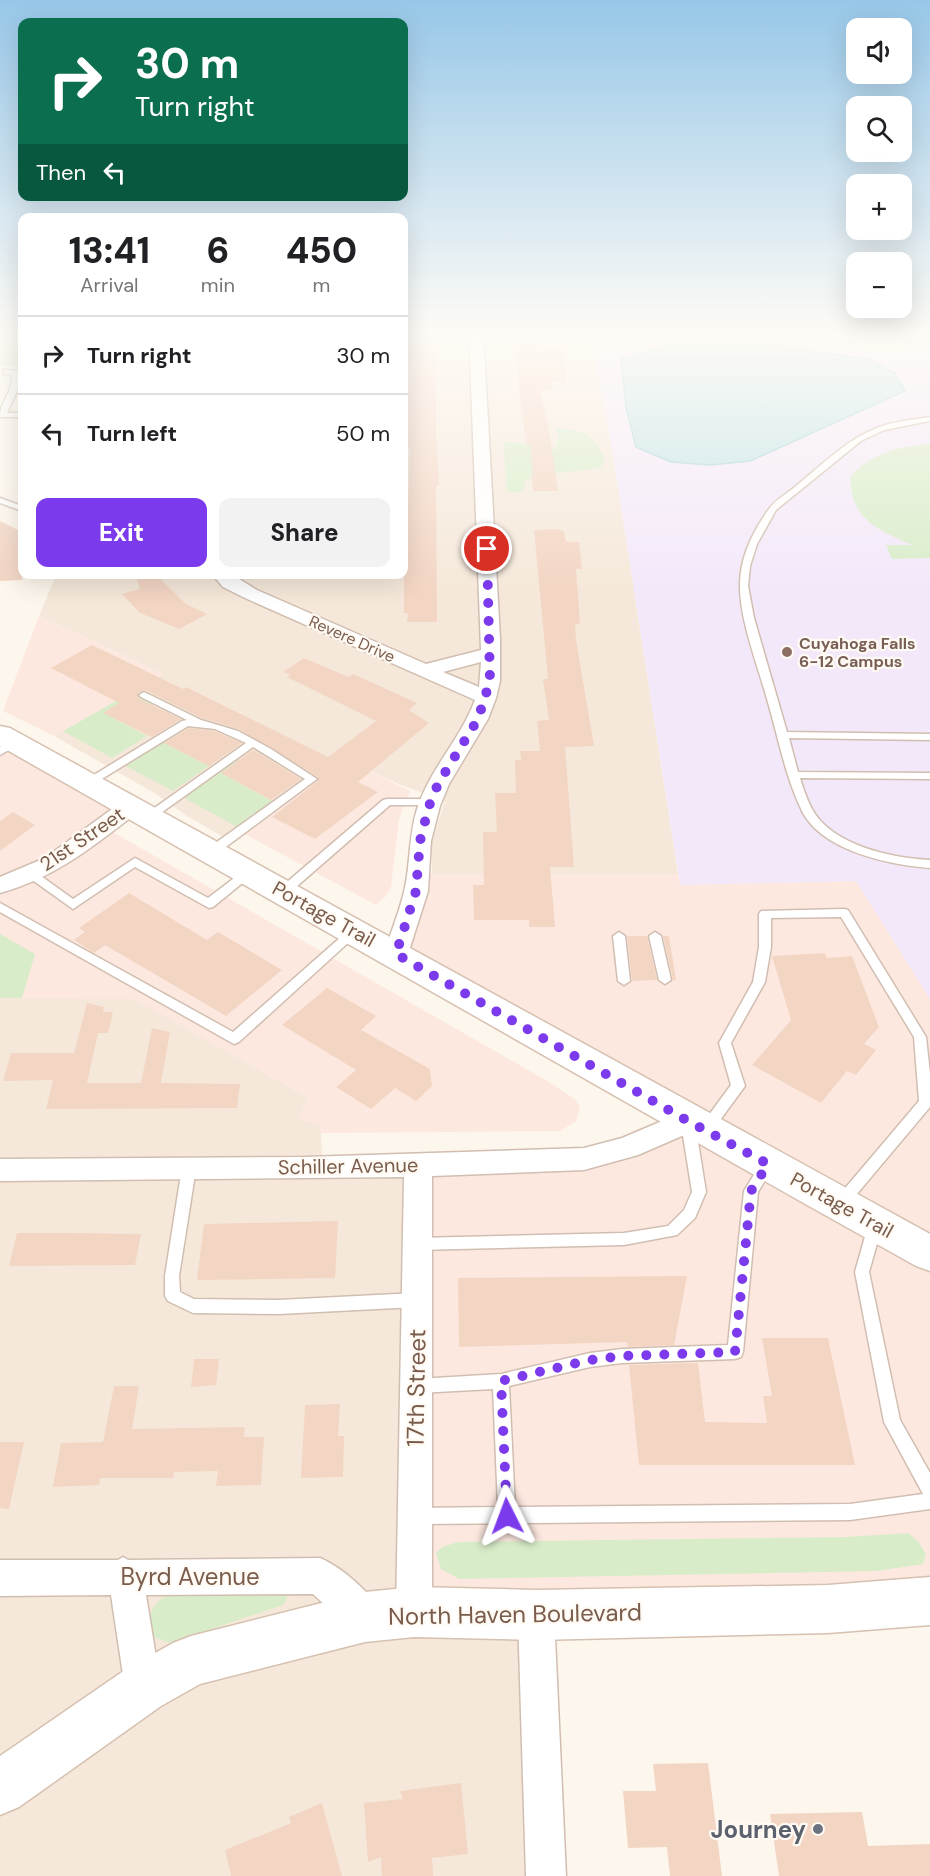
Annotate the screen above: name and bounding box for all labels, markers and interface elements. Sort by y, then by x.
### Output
map controls [846,18,912,318]
button: sound [846,18,912,84]
text: 30 m [135,36,239,91]
icon: right [36,42,114,120]
text: Turn right [135,89,255,124]
button: search [846,96,912,162]
icon: left [98,156,131,189]
text: Then [36,158,86,187]
button: + [846,174,912,240]
text: 13:41 [69,227,150,274]
text: 6 [206,227,229,274]
text: 450 [286,227,357,274]
button: − [846,252,912,318]
text: Arrival [80,272,139,298]
text: min [201,272,235,298]
text: m [313,272,330,298]
icon: right [36,339,69,372]
text: Turn right [87,341,192,370]
text: 30 m [336,341,390,370]
icon: left [36,417,69,450]
text: Turn left [87,419,177,448]
text: 50 m [336,419,390,448]
button: Exit [36,498,207,567]
button: Share [219,498,390,567]
pin [461,523,512,574]
icon: arrive [470,532,503,565]
street label: Revere Drive [306,611,398,667]
place label: Cuyahoga Falls 6-12 Campus [799,633,916,672]
marker: Cuyahoga Falls 6-12 Campus [780,645,794,659]
street label: 21st Street [34,801,130,877]
street label: Portage Trail [268,875,380,953]
street label: Schiller Avenue [278,1152,418,1180]
street label: Portage Trail [786,1166,898,1244]
street label: 17th Street [399,1329,433,1447]
position arrow [475,1484,539,1548]
street label: Byrd Avenue [120,1561,260,1592]
street label: North Haven Boulevard [388,1596,642,1632]
place label: Journey [711,1814,806,1845]
marker: Journey [811,1822,825,1836]

